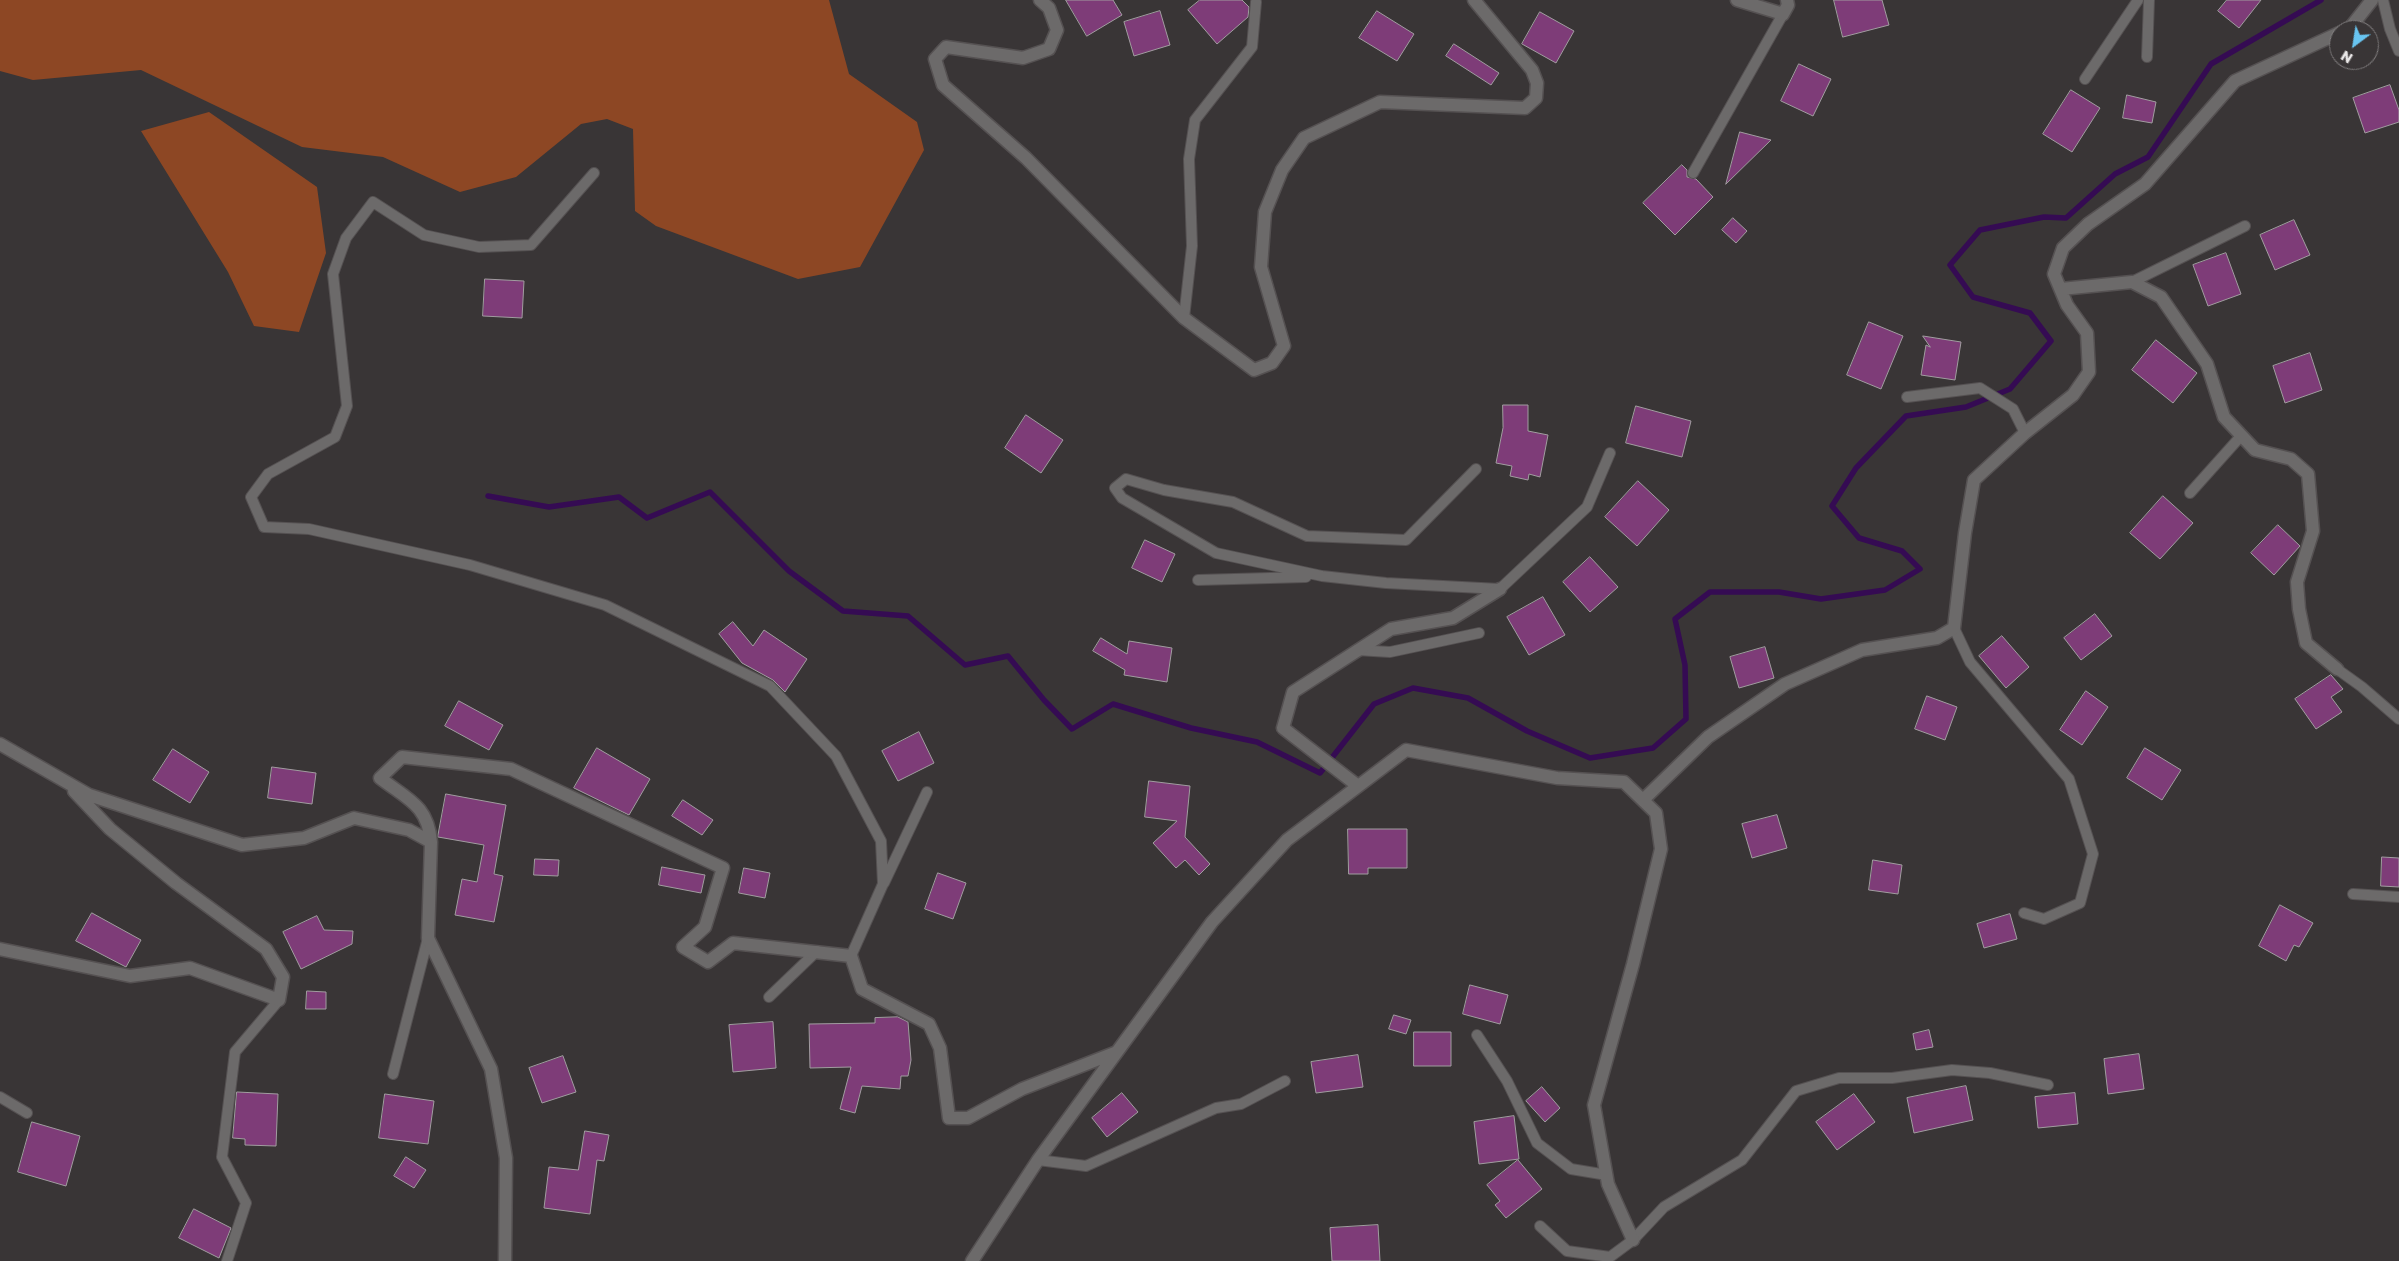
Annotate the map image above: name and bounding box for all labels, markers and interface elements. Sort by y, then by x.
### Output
north arrow [2329,20,2379,70]
text: N [2338,47,2355,67]

